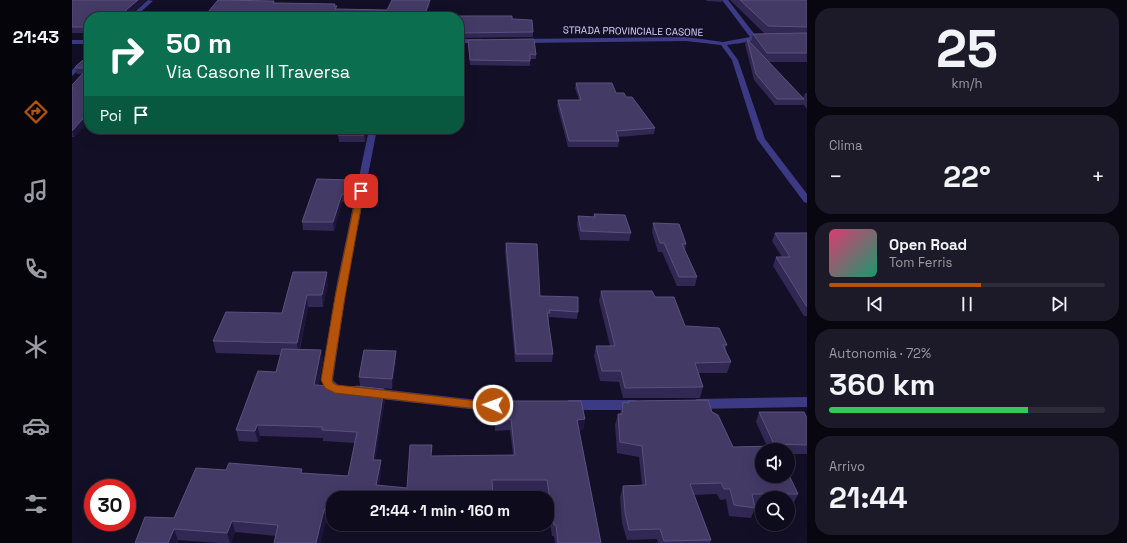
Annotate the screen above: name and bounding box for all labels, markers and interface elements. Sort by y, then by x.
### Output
text: 25 [936,16,998,82]
street label: STRADA PROVINCIALE CASONE [563,23,704,39]
text: 21:43 [13,25,59,48]
text: 50 m [166,25,232,61]
icon: right [100,28,152,80]
text: Via Casone II Traversa [166,60,350,83]
text: km/h [952,75,982,92]
icon: directions [22,98,50,126]
icon: arrive [130,104,152,126]
text: Poi [100,106,122,125]
text: Clima [829,137,862,154]
text: 22° [943,157,991,196]
text: − [829,162,843,190]
text: + [1091,162,1105,190]
pin [344,174,378,208]
icon: music [22,177,50,205]
icon: arrive [350,180,372,202]
text: Open Road [889,235,967,254]
text: Tom Ferris [889,254,952,271]
icon: phone [22,255,50,283]
icon: previous [864,293,886,315]
icon: pause [956,293,978,315]
icon: next [1048,293,1070,315]
icon: climate [22,333,50,361]
text: Autonomia · 72% [829,345,931,362]
text: 360 km [829,365,935,404]
position arrow [472,384,514,426]
icon: car [22,412,50,440]
map controls [755,443,795,531]
button: sound [755,443,795,483]
text: Arrivo [829,458,865,475]
text: 21:44 [829,478,907,517]
speed limit sign: 30 [84,479,136,531]
icon: filters [22,490,50,518]
button: search [755,491,795,531]
text: 21:44 · 1 min · 160 m [370,501,510,520]

